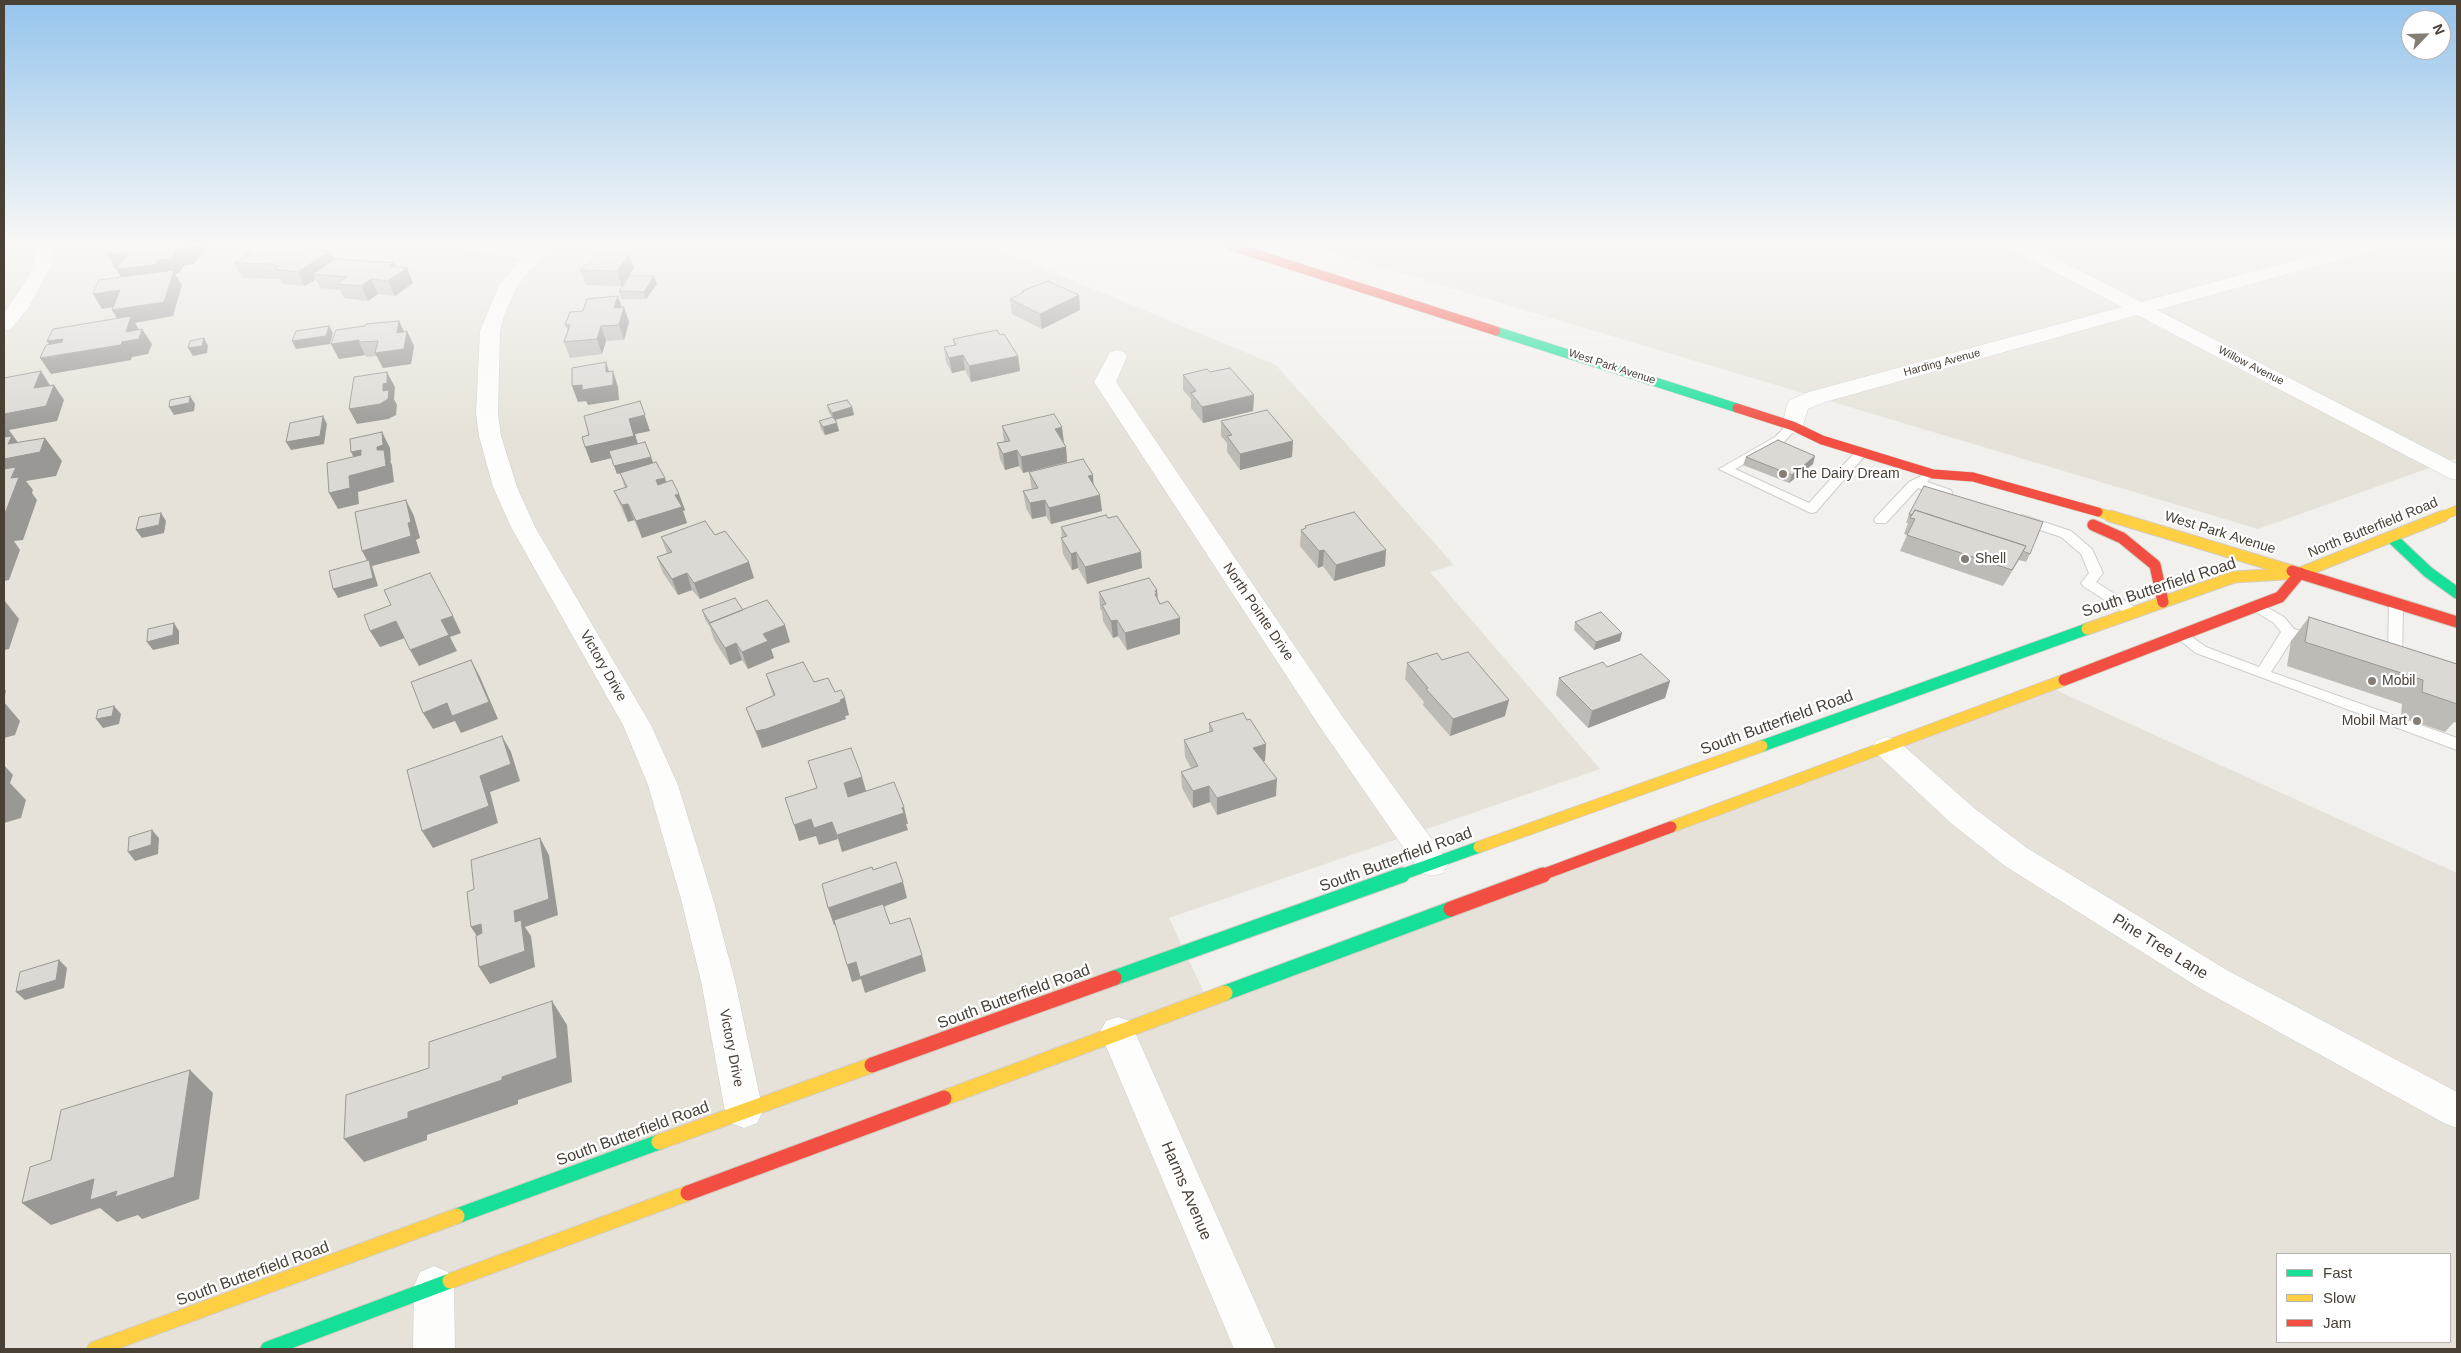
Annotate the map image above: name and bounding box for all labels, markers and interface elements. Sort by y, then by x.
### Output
north arrow [2401,10,2451,60]
text: N [2429,21,2448,37]
street label: Willow Avenue [2216,344,2286,388]
street label: Harding Avenue [1902,346,1982,380]
street label: West Park Avenue [1567,347,1657,387]
place label: The Dairy Dream [1793,466,1900,482]
marker: The Dairy Dream [1777,468,1789,480]
street label: North Butterfield Road [2306,494,2440,562]
street label: West Park Avenue [2162,508,2278,558]
place label: Shell [1975,551,2006,567]
marker: Shell [1959,553,1971,565]
street label: South Butterfield Road [2079,554,2239,622]
street label: North Pointe Drive [1219,560,1297,664]
street label: Victory Drive [576,628,630,704]
place label: Mobil [2382,673,2415,689]
marker: Mobil [2366,675,2378,687]
street label: South Butterfield Road [1698,686,1856,760]
place label: Mobil Mart [2342,713,2407,729]
marker: Mobil Mart [2411,715,2423,727]
street label: South Butterfield Road [1317,823,1475,897]
street label: Pine Tree Lane [2109,910,2211,984]
street label: South Butterfield Road [935,960,1093,1034]
street label: Victory Drive [715,1008,747,1088]
street label: South Butterfield Road [554,1097,712,1171]
street label: Harms Avenue [1157,1139,1215,1243]
street label: South Butterfield Road [174,1237,332,1311]
legend [2276,1253,2451,1343]
text: Fast [2323,1264,2352,1281]
text: Slow [2323,1289,2356,1306]
text: Jam [2323,1314,2351,1331]

